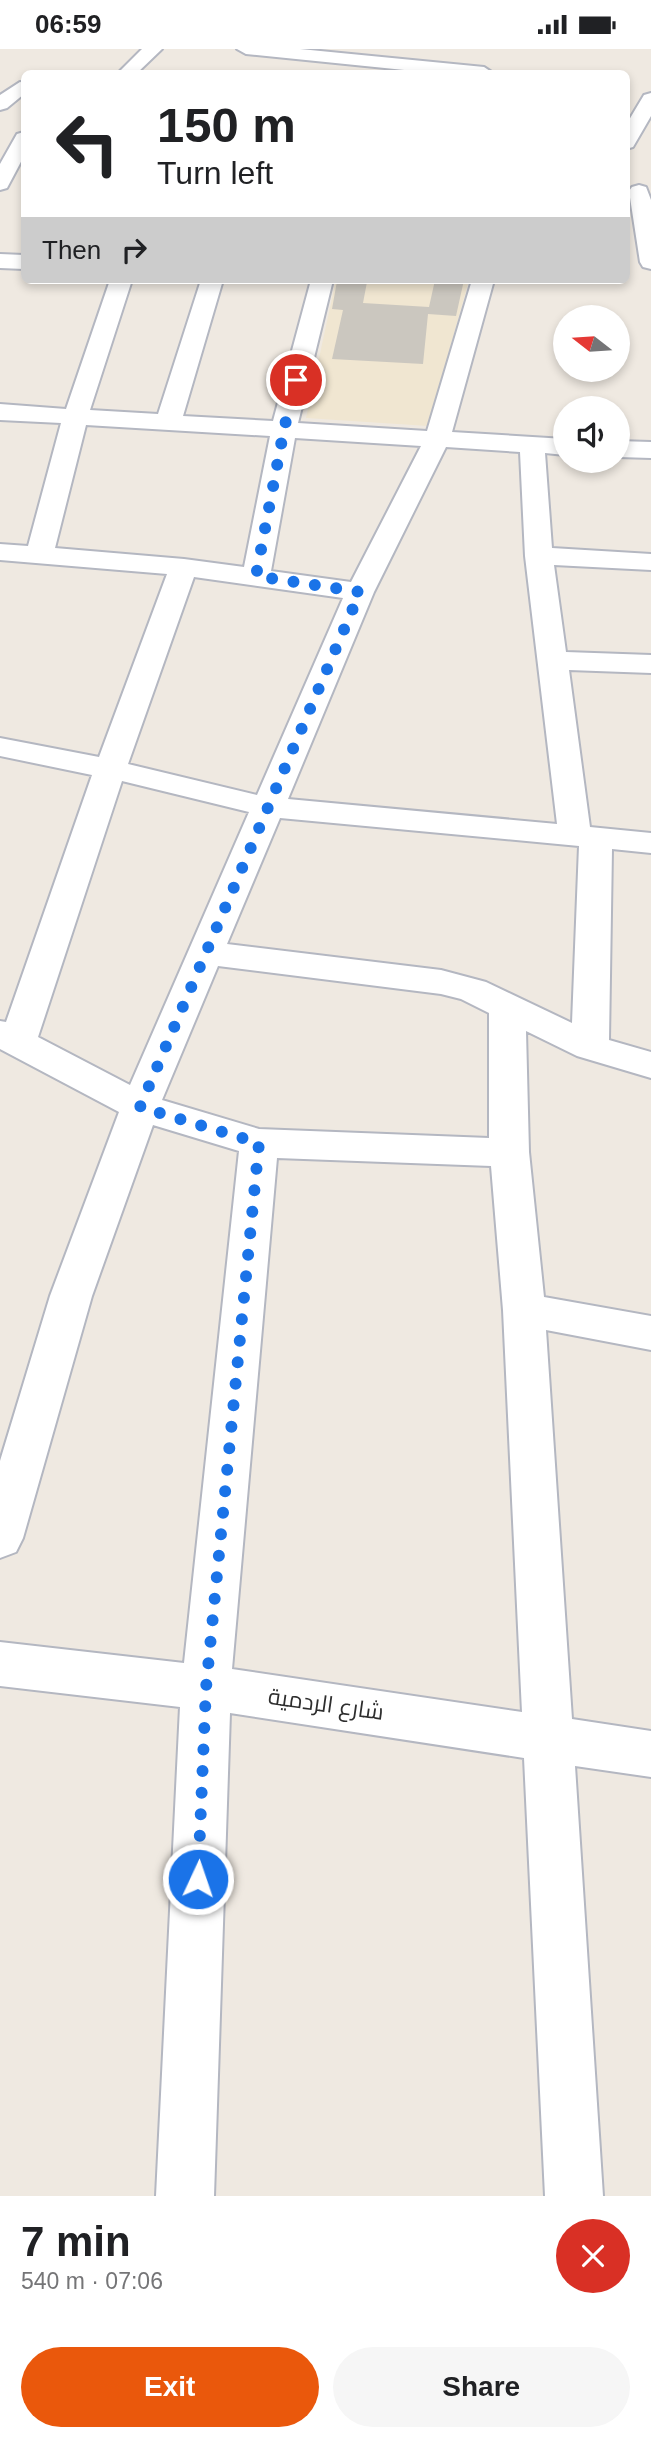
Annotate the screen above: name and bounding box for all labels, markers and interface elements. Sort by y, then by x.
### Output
text: 06:59 [35,9,102,39]
icon: left [42,98,133,189]
text: 150 m [157,98,296,152]
text: Turn left [157,155,273,191]
icon: right [115,231,153,269]
text: Then [42,235,101,265]
north arrow [553,305,630,381]
map controls [553,305,630,473]
pin [266,350,326,410]
icon: arrive [277,361,315,399]
button: sound [553,396,630,473]
street label: شارع الردمية [266,1683,385,1728]
position arrow [161,1842,235,1916]
text: 7 min [21,2218,131,2265]
button: close [556,2219,630,2293]
text: 540 m · 07:06 [21,2268,163,2294]
button: Exit [21,2347,319,2427]
button: Share [333,2347,630,2427]

